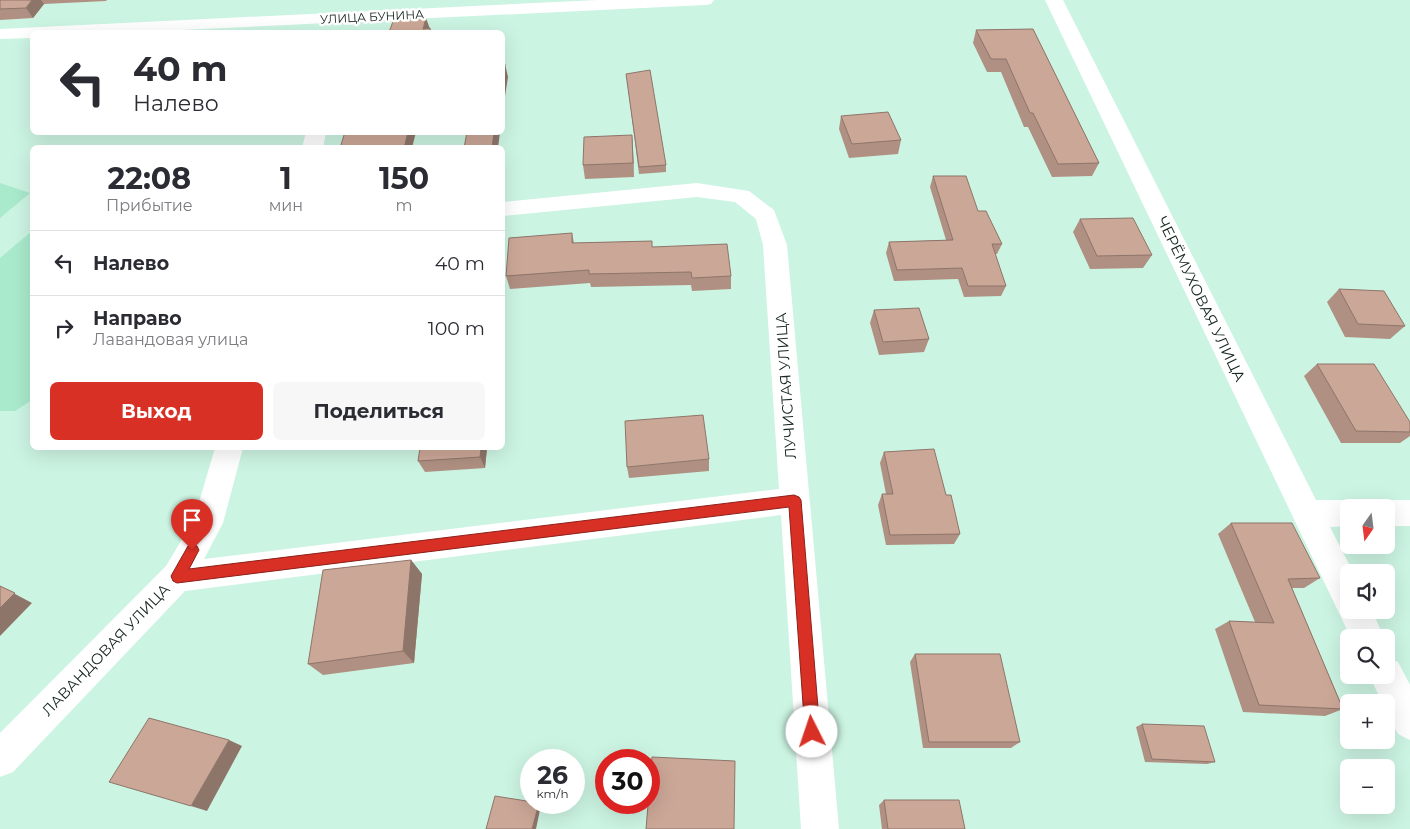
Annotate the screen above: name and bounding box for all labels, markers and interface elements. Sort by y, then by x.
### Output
street label: УЛИЦА БУНИНА [320,6,424,27]
text: 40 m [133,47,228,90]
icon: left [50,50,115,115]
text: Налево [133,90,219,117]
text: 22:08 [108,160,191,197]
text: 1 [280,160,292,197]
text: 150 [379,160,429,197]
text: Прибытие [106,196,193,215]
text: мин [269,196,303,215]
text: m [396,196,413,215]
street label: ЧЕРЁМУХОВАЯ УЛИЦА [1153,213,1250,384]
icon: left [50,249,78,277]
text: Налево [93,252,169,275]
text: 40 m [435,252,485,275]
text: Направо [93,307,182,330]
street label: ЛУЧИСТАЯ УЛИЦА [771,312,800,460]
icon: right [50,314,78,342]
text: 100 m [428,317,485,340]
text: Лавандовая улица [93,330,248,349]
button: Выход [50,382,263,440]
button: Поделиться [273,382,485,440]
pin [171,499,213,550]
north arrow [1340,499,1395,554]
map controls [1340,499,1395,814]
icon: arrive [178,506,206,534]
button: sound [1340,564,1395,619]
street label: ЛАВАНДОВАЯ УЛИЦА [38,580,174,720]
button: search [1340,629,1395,684]
button: + [1340,694,1395,749]
position arrow [785,705,837,757]
speed limit sign: 30 [595,749,660,814]
button: − [1340,759,1395,814]
text: 26 [537,760,568,790]
text: km/h [536,786,569,801]

